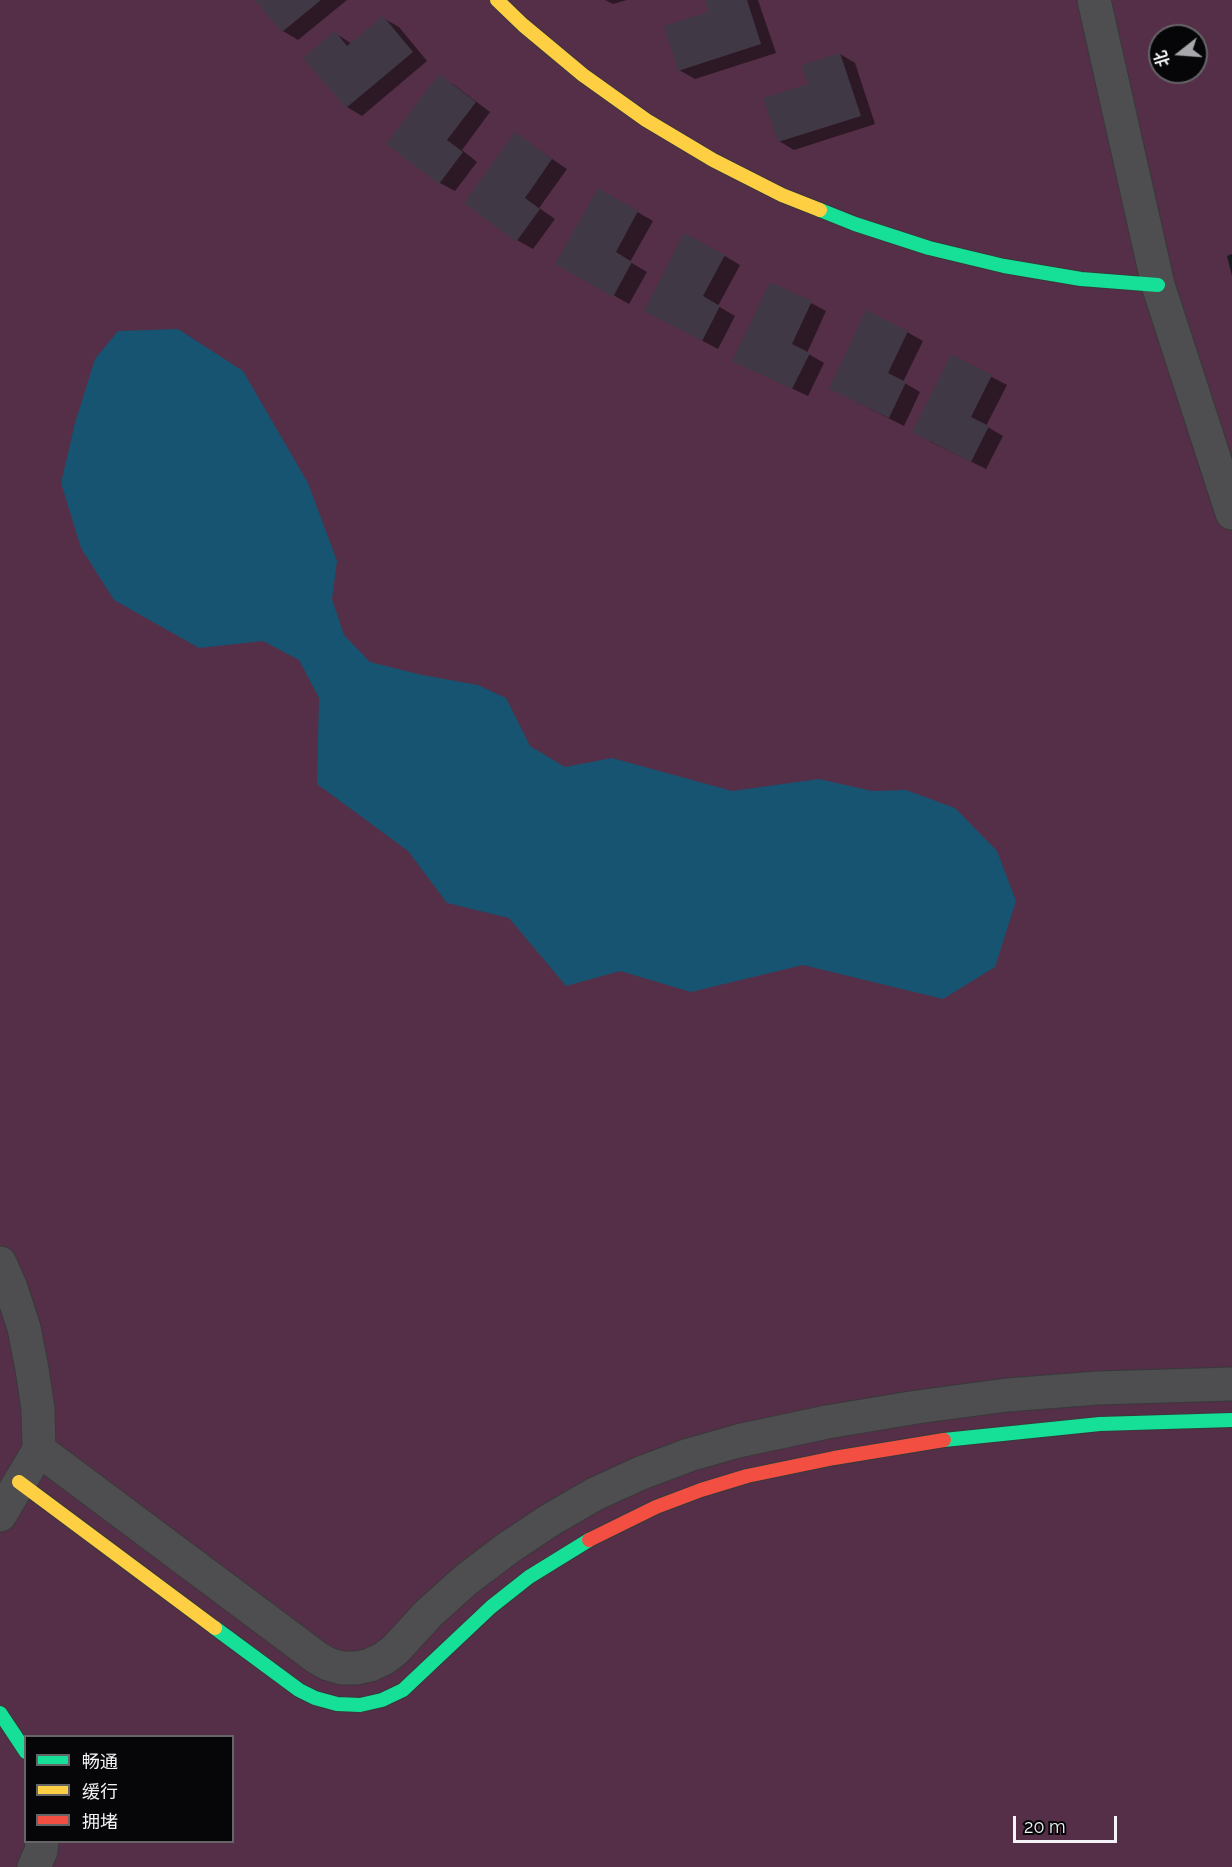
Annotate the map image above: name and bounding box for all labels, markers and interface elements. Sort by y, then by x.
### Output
north arrow [1148,24,1208,84]
text: 北 [1151,48,1174,69]
legend [24,1735,234,1843]
text: 畅通 [82,1751,118,1772]
text: 缓行 [82,1781,118,1802]
scale bar [1016,1804,1120,1842]
text: 拥堵 [82,1811,118,1832]
text: 20 m [1024,1816,1066,1837]

